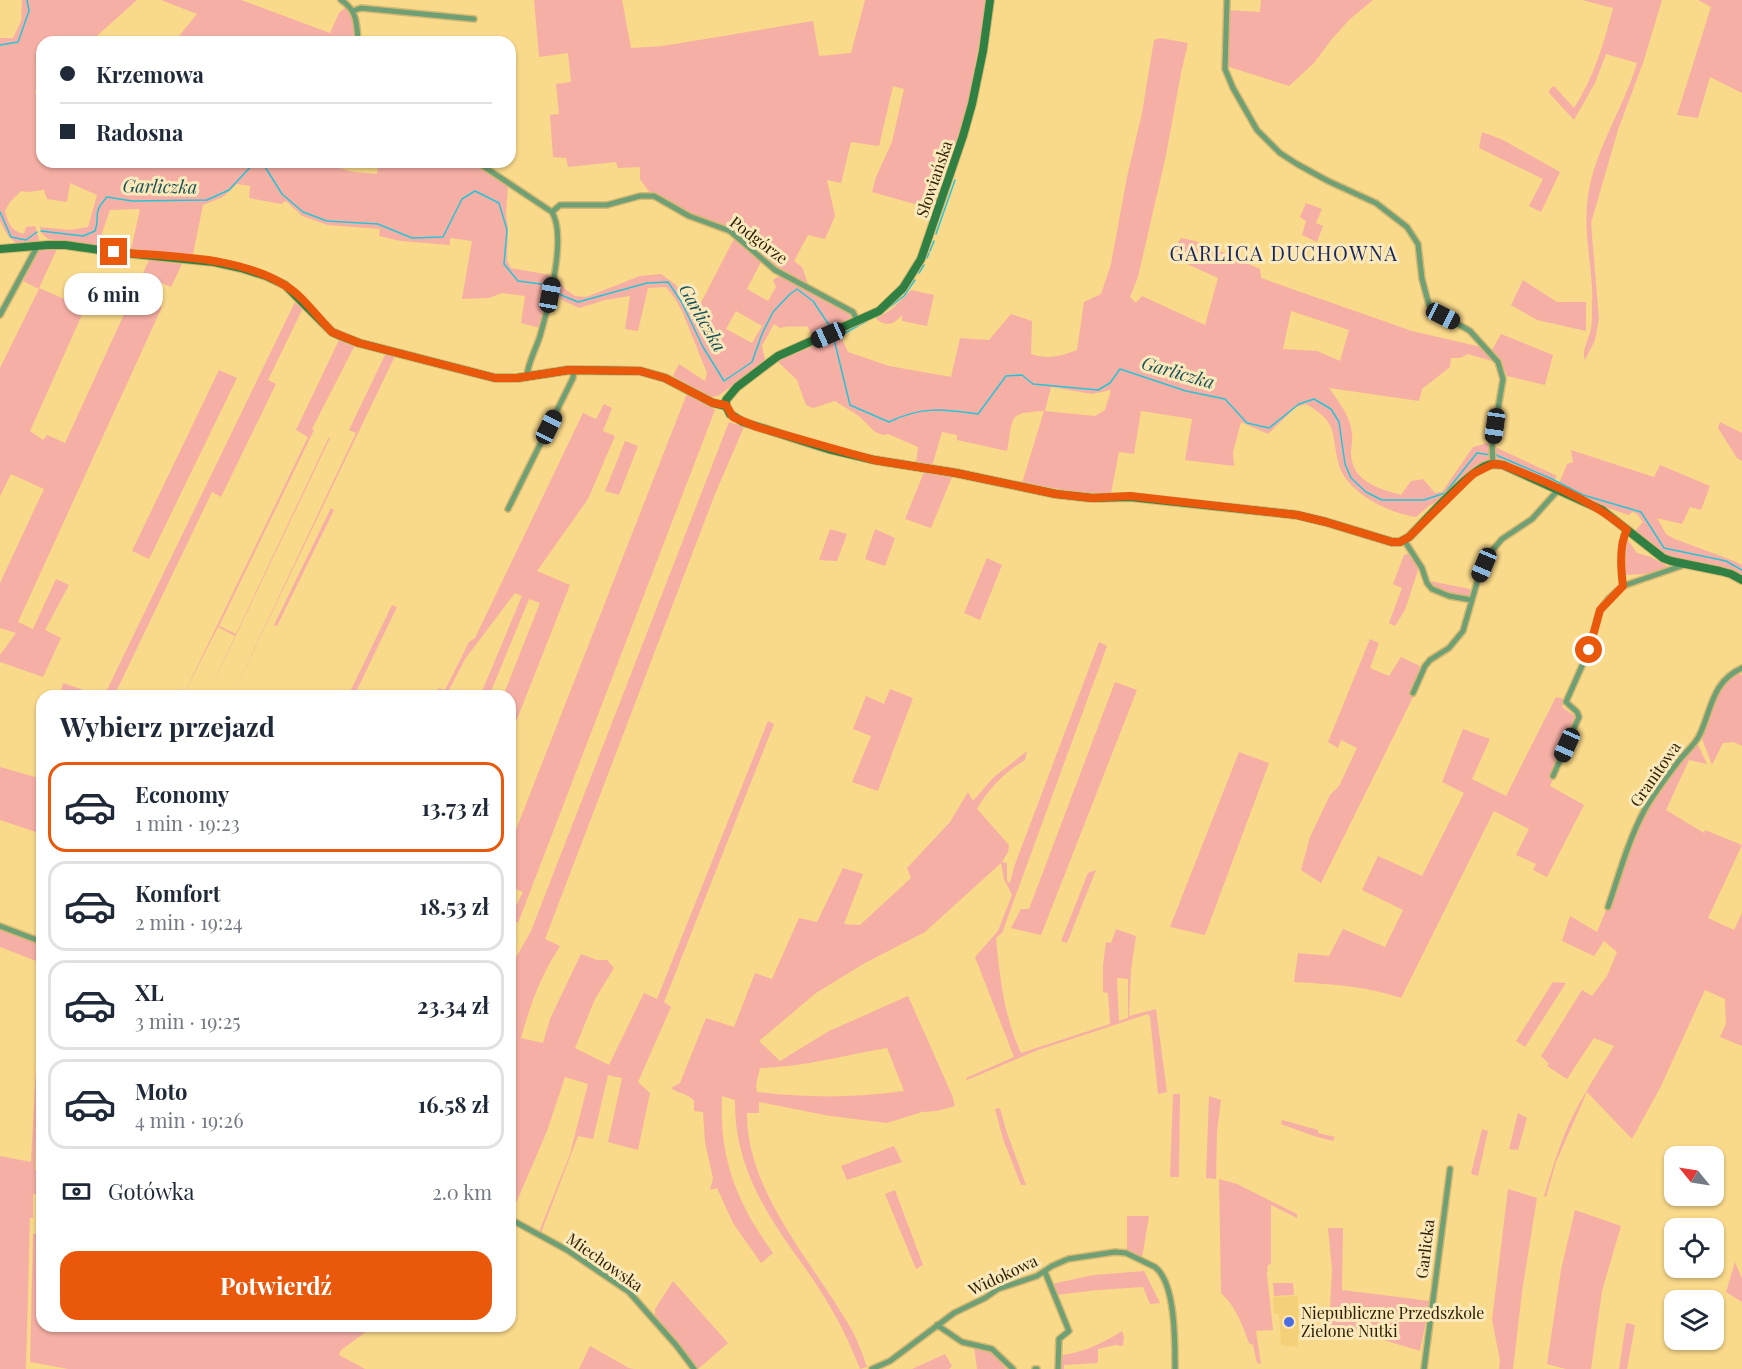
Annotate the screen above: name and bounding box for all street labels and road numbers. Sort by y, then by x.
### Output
street label: Słowiańska [911,138,956,220]
street label: Podgórze [726,211,792,268]
street label: Granitowa [1624,737,1685,810]
street label: Garlicka [1410,1218,1439,1280]
street label: Miechowska [563,1228,648,1296]
street label: Widokowa [964,1249,1041,1300]

